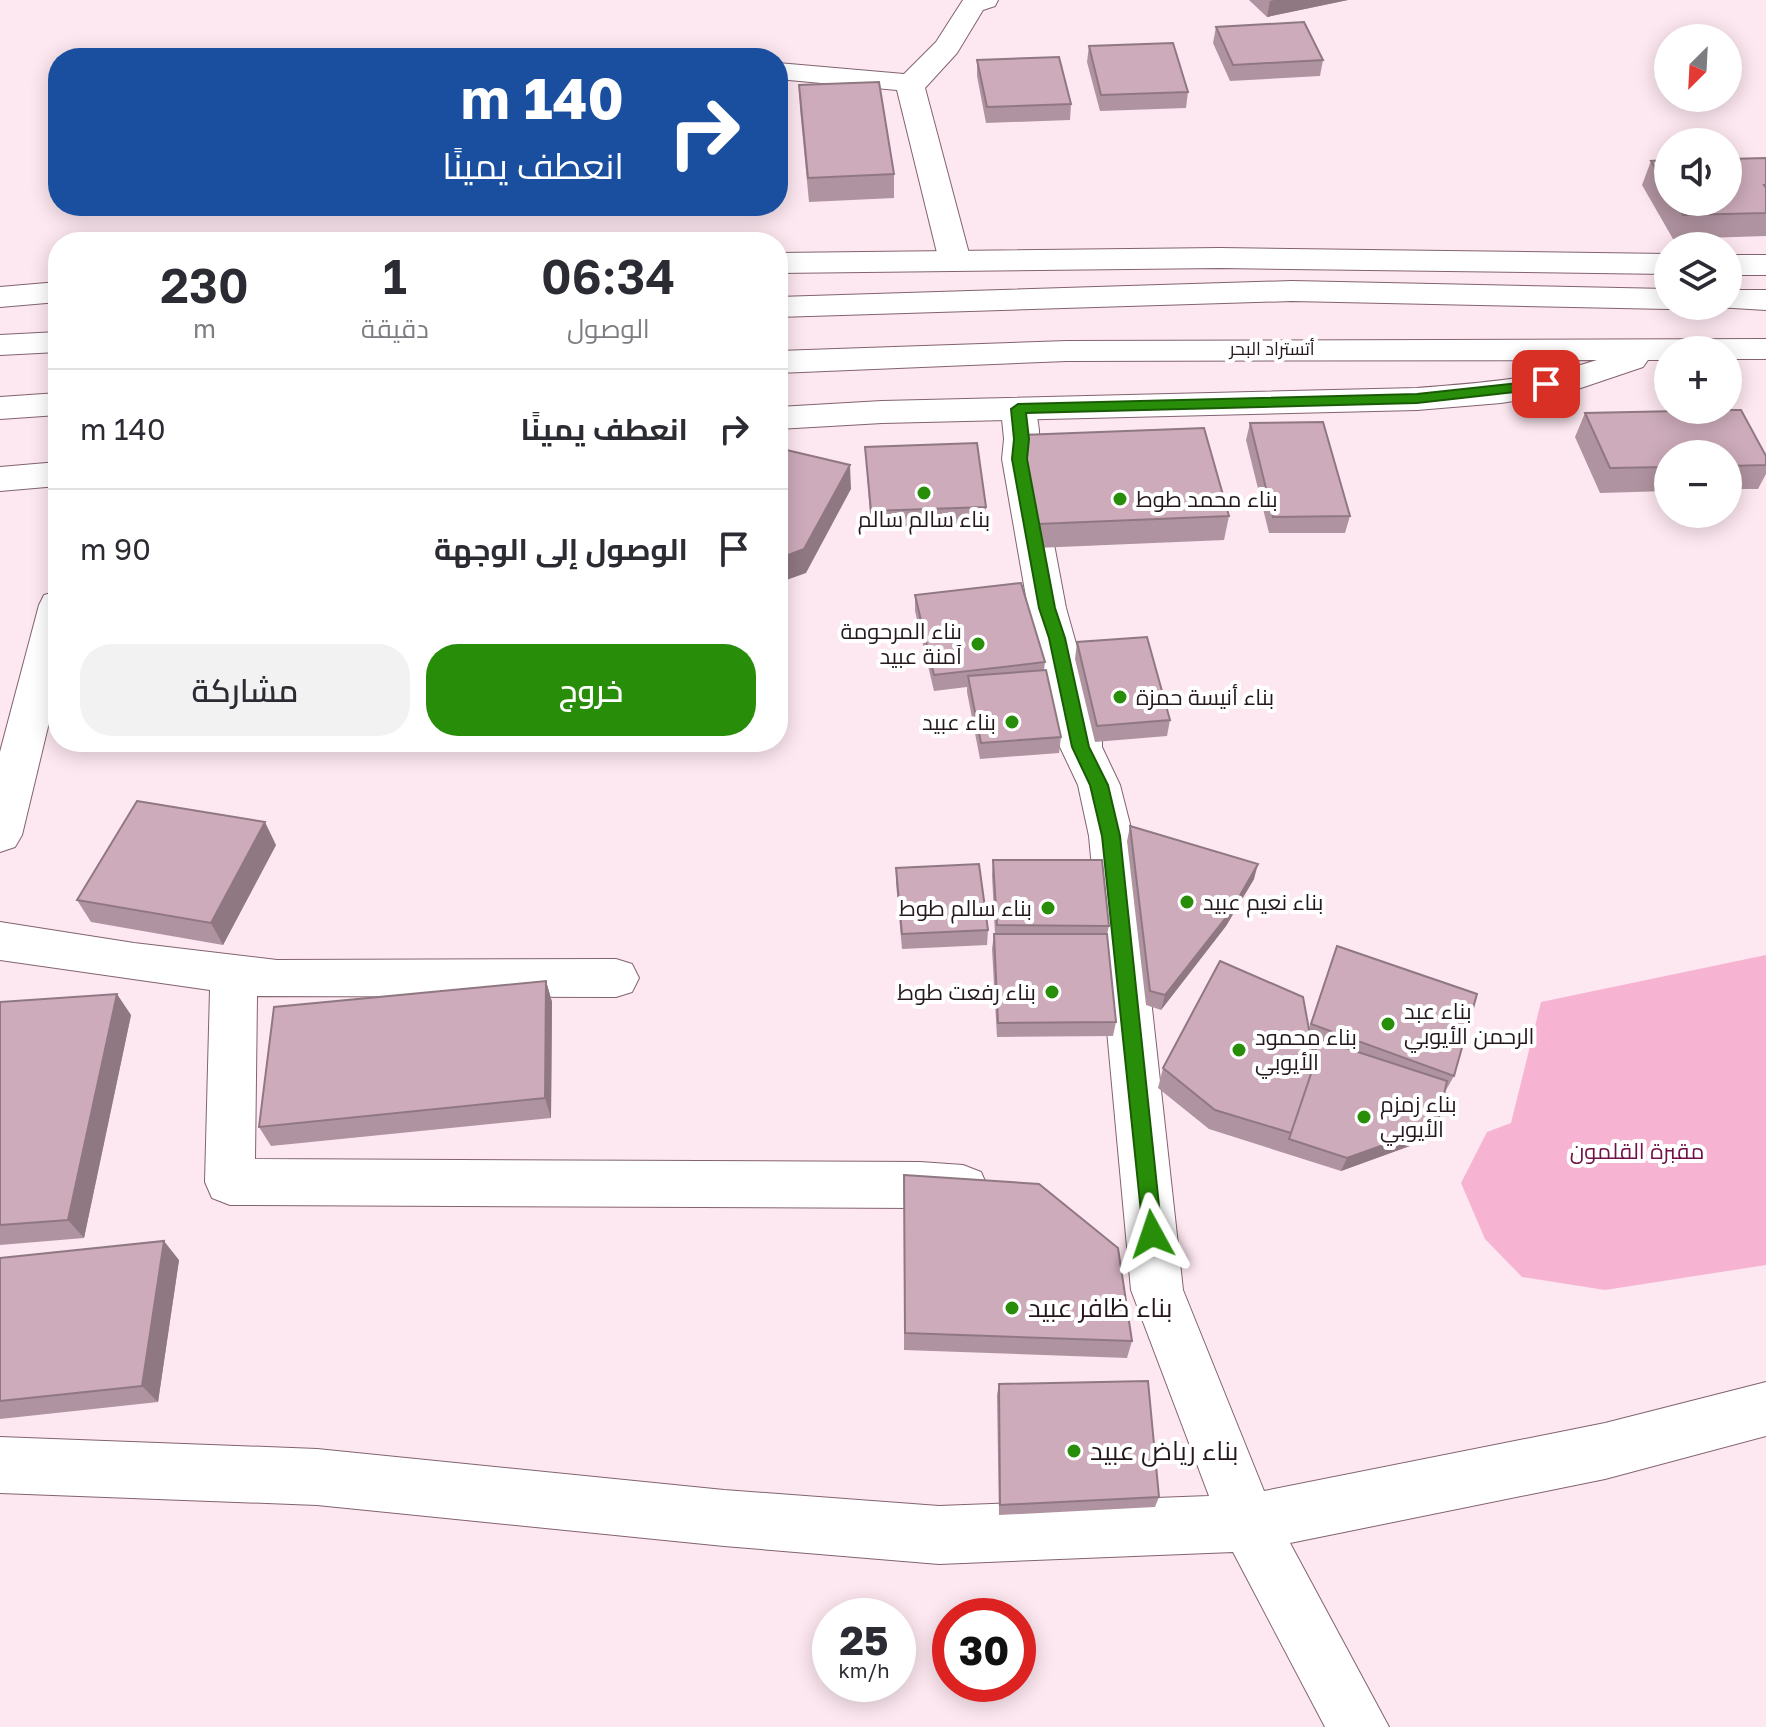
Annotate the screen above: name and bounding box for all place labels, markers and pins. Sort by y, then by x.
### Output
pin [1512,350,1580,418]
marker: بناء سالم سالم [915,484,933,502]
place label: بناء محمد طوط [1136,485,1278,512]
marker: بناء محمد طوط [1111,490,1129,508]
place label: بناء سالم سالم [858,505,990,535]
place label: بناء المرحومة آمنة عبيد [841,617,962,669]
marker: بناء المرحومة آمنة عبيد [969,635,987,653]
place label: بناء أنيسة حمزة [1136,683,1274,710]
marker: بناء أنيسة حمزة [1111,688,1129,706]
place label: بناء عبيد [922,708,996,735]
marker: بناء عبيد [1003,713,1021,731]
place label: بناء نعيم عبيد [1203,888,1323,918]
marker: بناء نعيم عبيد [1178,893,1196,911]
place label: بناء سالم طوط [899,894,1032,924]
marker: بناء سالم طوط [1039,899,1057,917]
place label: بناء رفعت طوط [897,978,1036,1005]
marker: بناء رفعت طوط [1043,983,1061,1001]
place label: بناء عبد الرحمن الأيوبي [1404,997,1535,1053]
marker: بناء عبد الرحمن الأيوبي [1379,1015,1397,1033]
place label: بناء محمود الأيوبي [1255,1023,1357,1079]
marker: بناء محمود الأيوبي [1230,1041,1248,1059]
place label: بناء زمزم الأيوبي [1380,1090,1457,1146]
marker: بناء زمزم الأيوبي [1355,1108,1373,1126]
place label: بناء ظافر عبيد [1028,1292,1173,1323]
marker: بناء ظافر عبيد [1003,1299,1021,1317]
place label: بناء رياض عبيد [1090,1435,1239,1467]
marker: بناء رياض عبيد [1065,1442,1083,1460]

